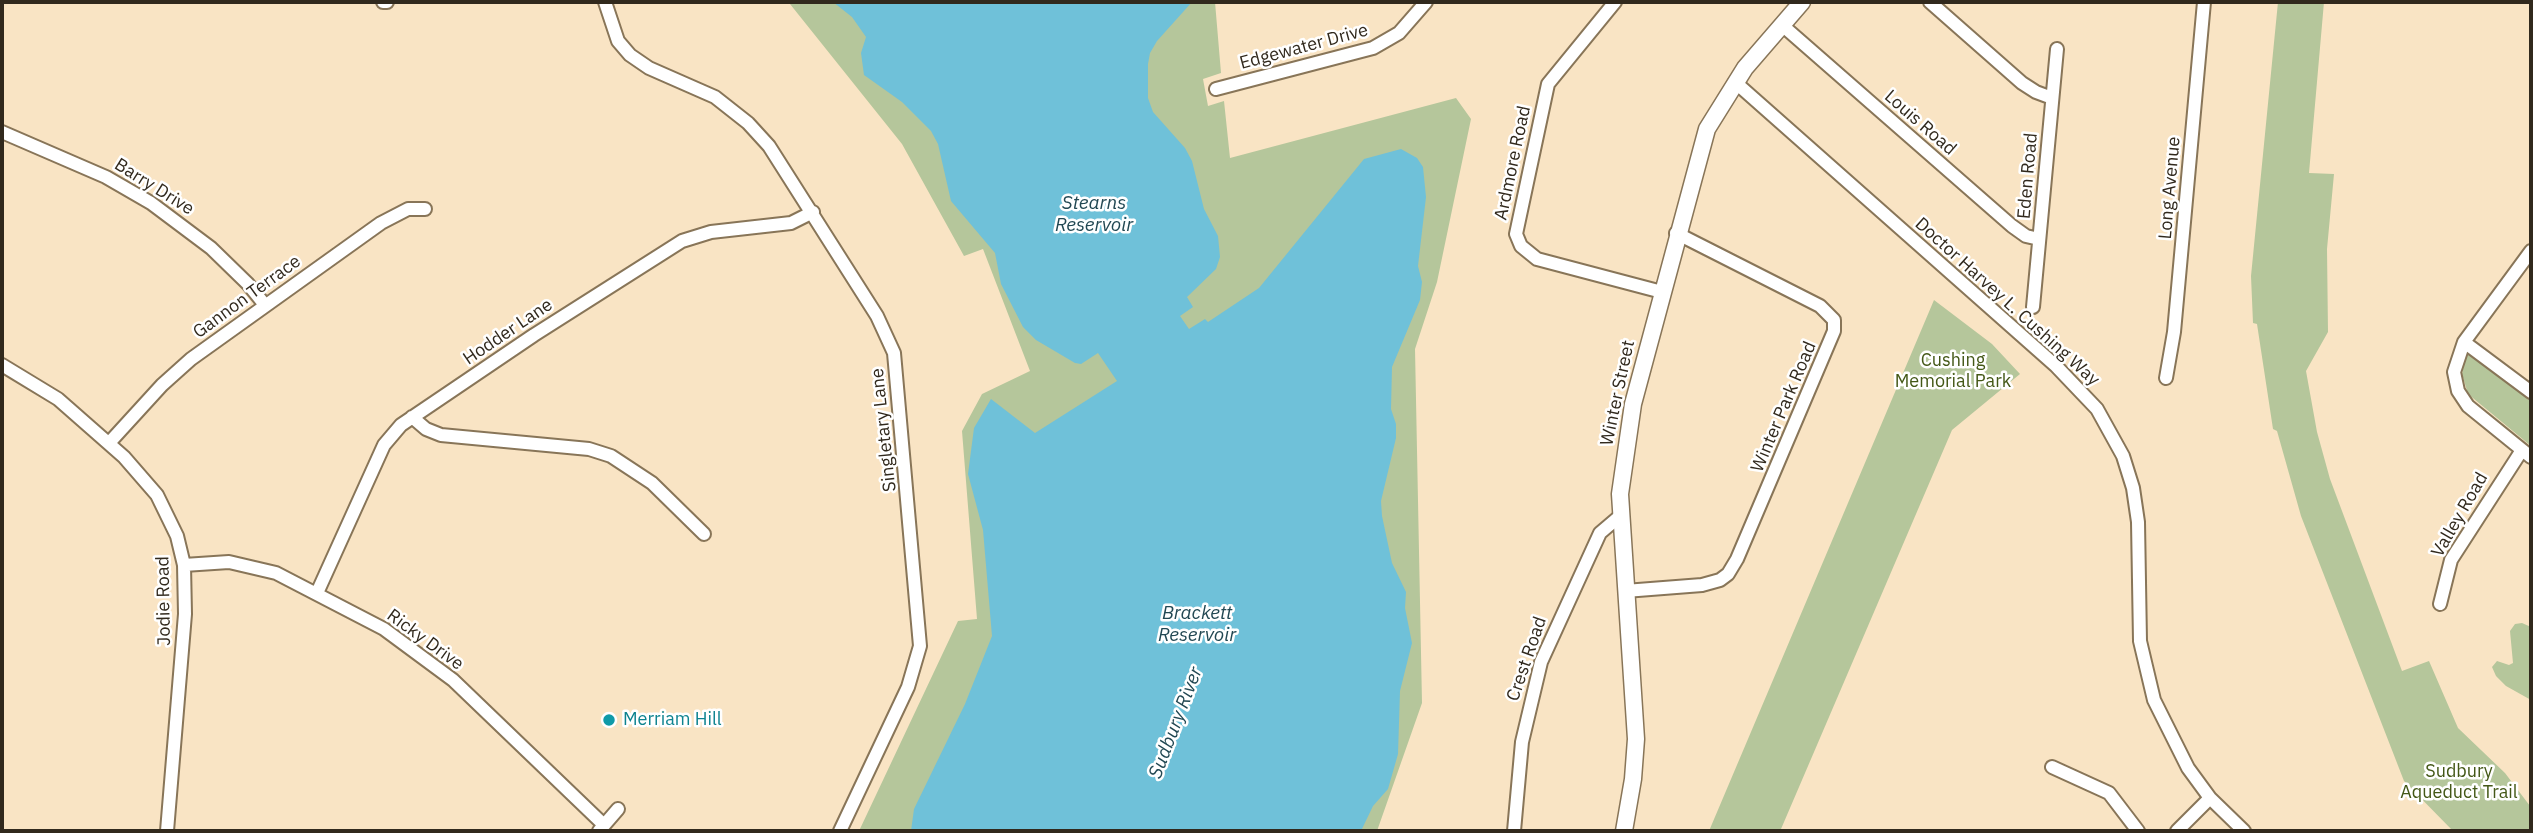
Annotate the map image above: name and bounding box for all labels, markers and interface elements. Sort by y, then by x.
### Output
street label: Edgewater Drive [1237,19,1371,75]
street label: Louis Road [1880,86,1960,160]
street label: Ardmore Road [1490,104,1536,222]
street label: Eden Road [2013,132,2043,220]
street label: Long Avenue [2155,136,2185,240]
street label: Barry Drive [110,154,198,220]
water label: Stearns Reservoir [1055,193,1133,237]
street label: Doctor Harvey L. Cushing Way [1910,213,2104,391]
street label: Gannon Terrace [189,251,305,343]
street label: Hodder Lane [459,294,557,370]
street label: Winter Street [1596,338,1640,448]
street label: Winter Park Road [1747,338,1821,476]
park label: Cushing Memorial Park [1895,350,2011,392]
street label: Singletary Lane [867,367,901,493]
street label: Valley Road [2427,469,2493,561]
street label: Jodie Road [152,556,176,646]
water label: Brackett Reservoir [1158,603,1236,647]
street label: Ricky Drive [382,605,468,675]
street label: Crest Road [1502,614,1552,704]
water label: Sudbury River [1144,664,1208,782]
place label: Merriam Hill [623,709,722,731]
marker: Merriam Hill [601,712,617,728]
park label: Sudbury Aqueduct Trail [2400,761,2518,804]

